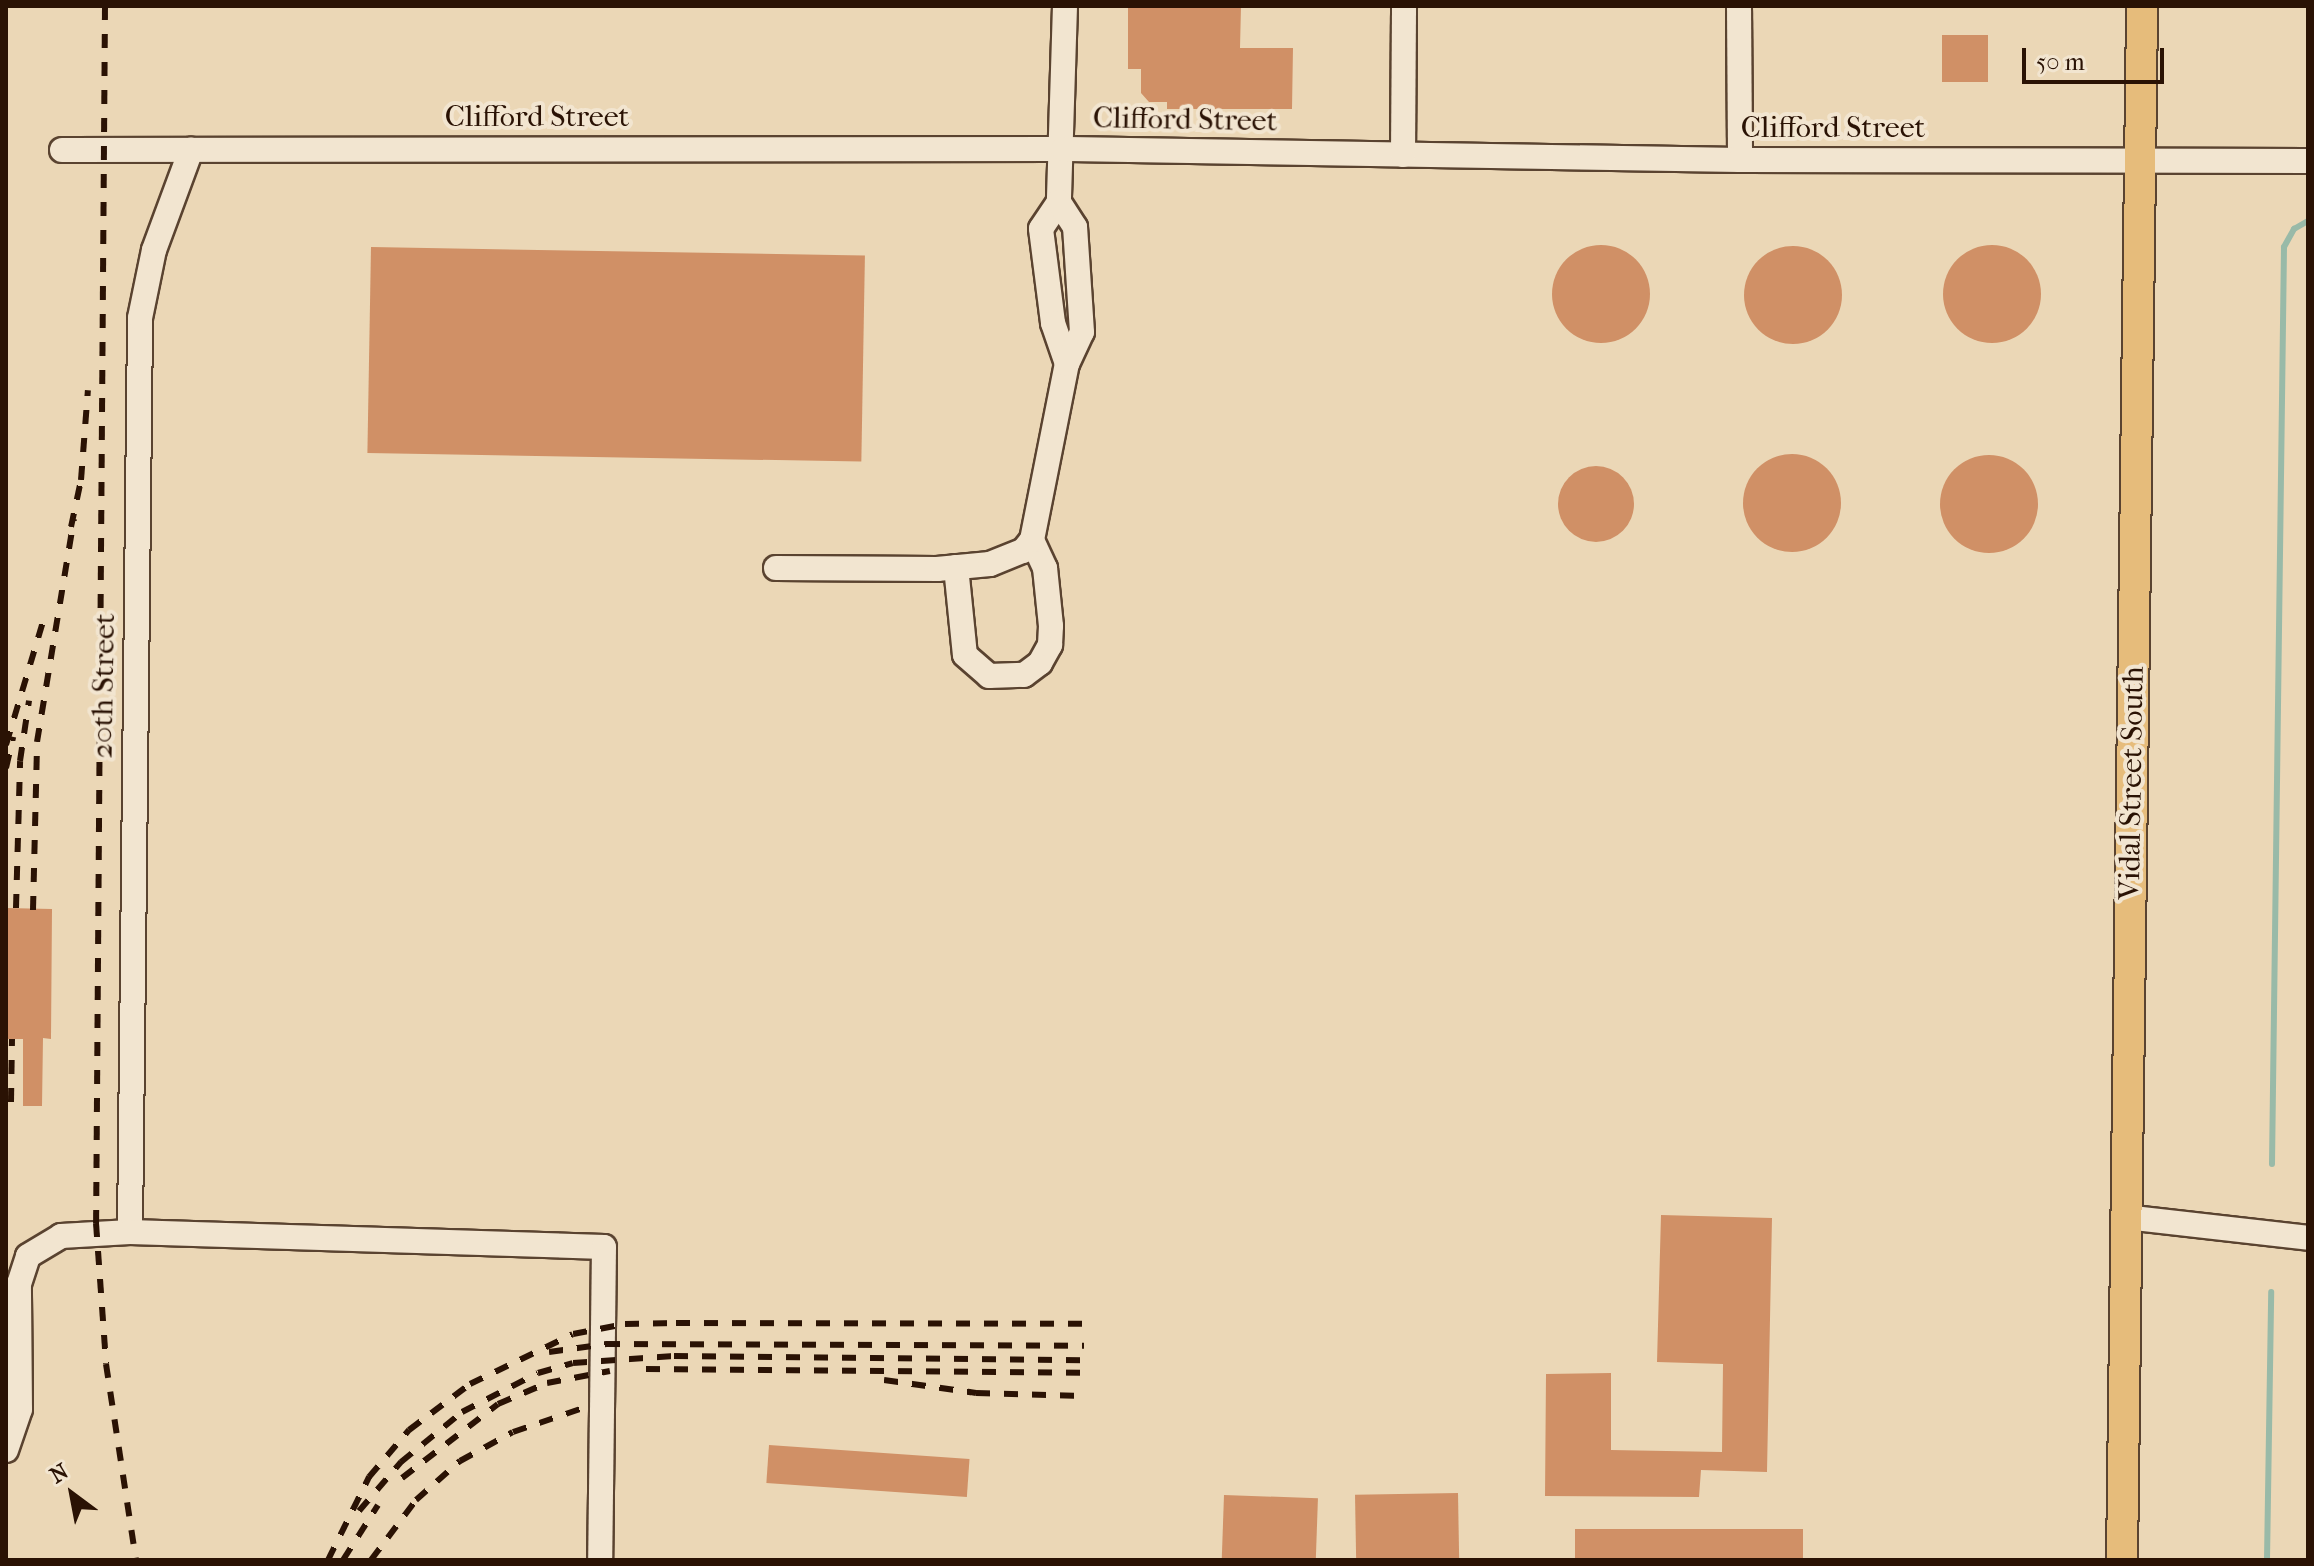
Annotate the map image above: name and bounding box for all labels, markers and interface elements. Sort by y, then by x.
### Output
scale bar [2026,32,2168,82]
text: 50 m [2036,48,2085,76]
street label: Clifford Street [445,99,629,135]
street label: Clifford Street [1093,100,1277,140]
street label: Clifford Street [1741,110,1925,146]
street label: 20th Street [85,613,123,759]
street label: Vidal Street South [2112,666,2152,900]
north arrow [32,1454,112,1534]
text: N [45,1458,73,1489]

